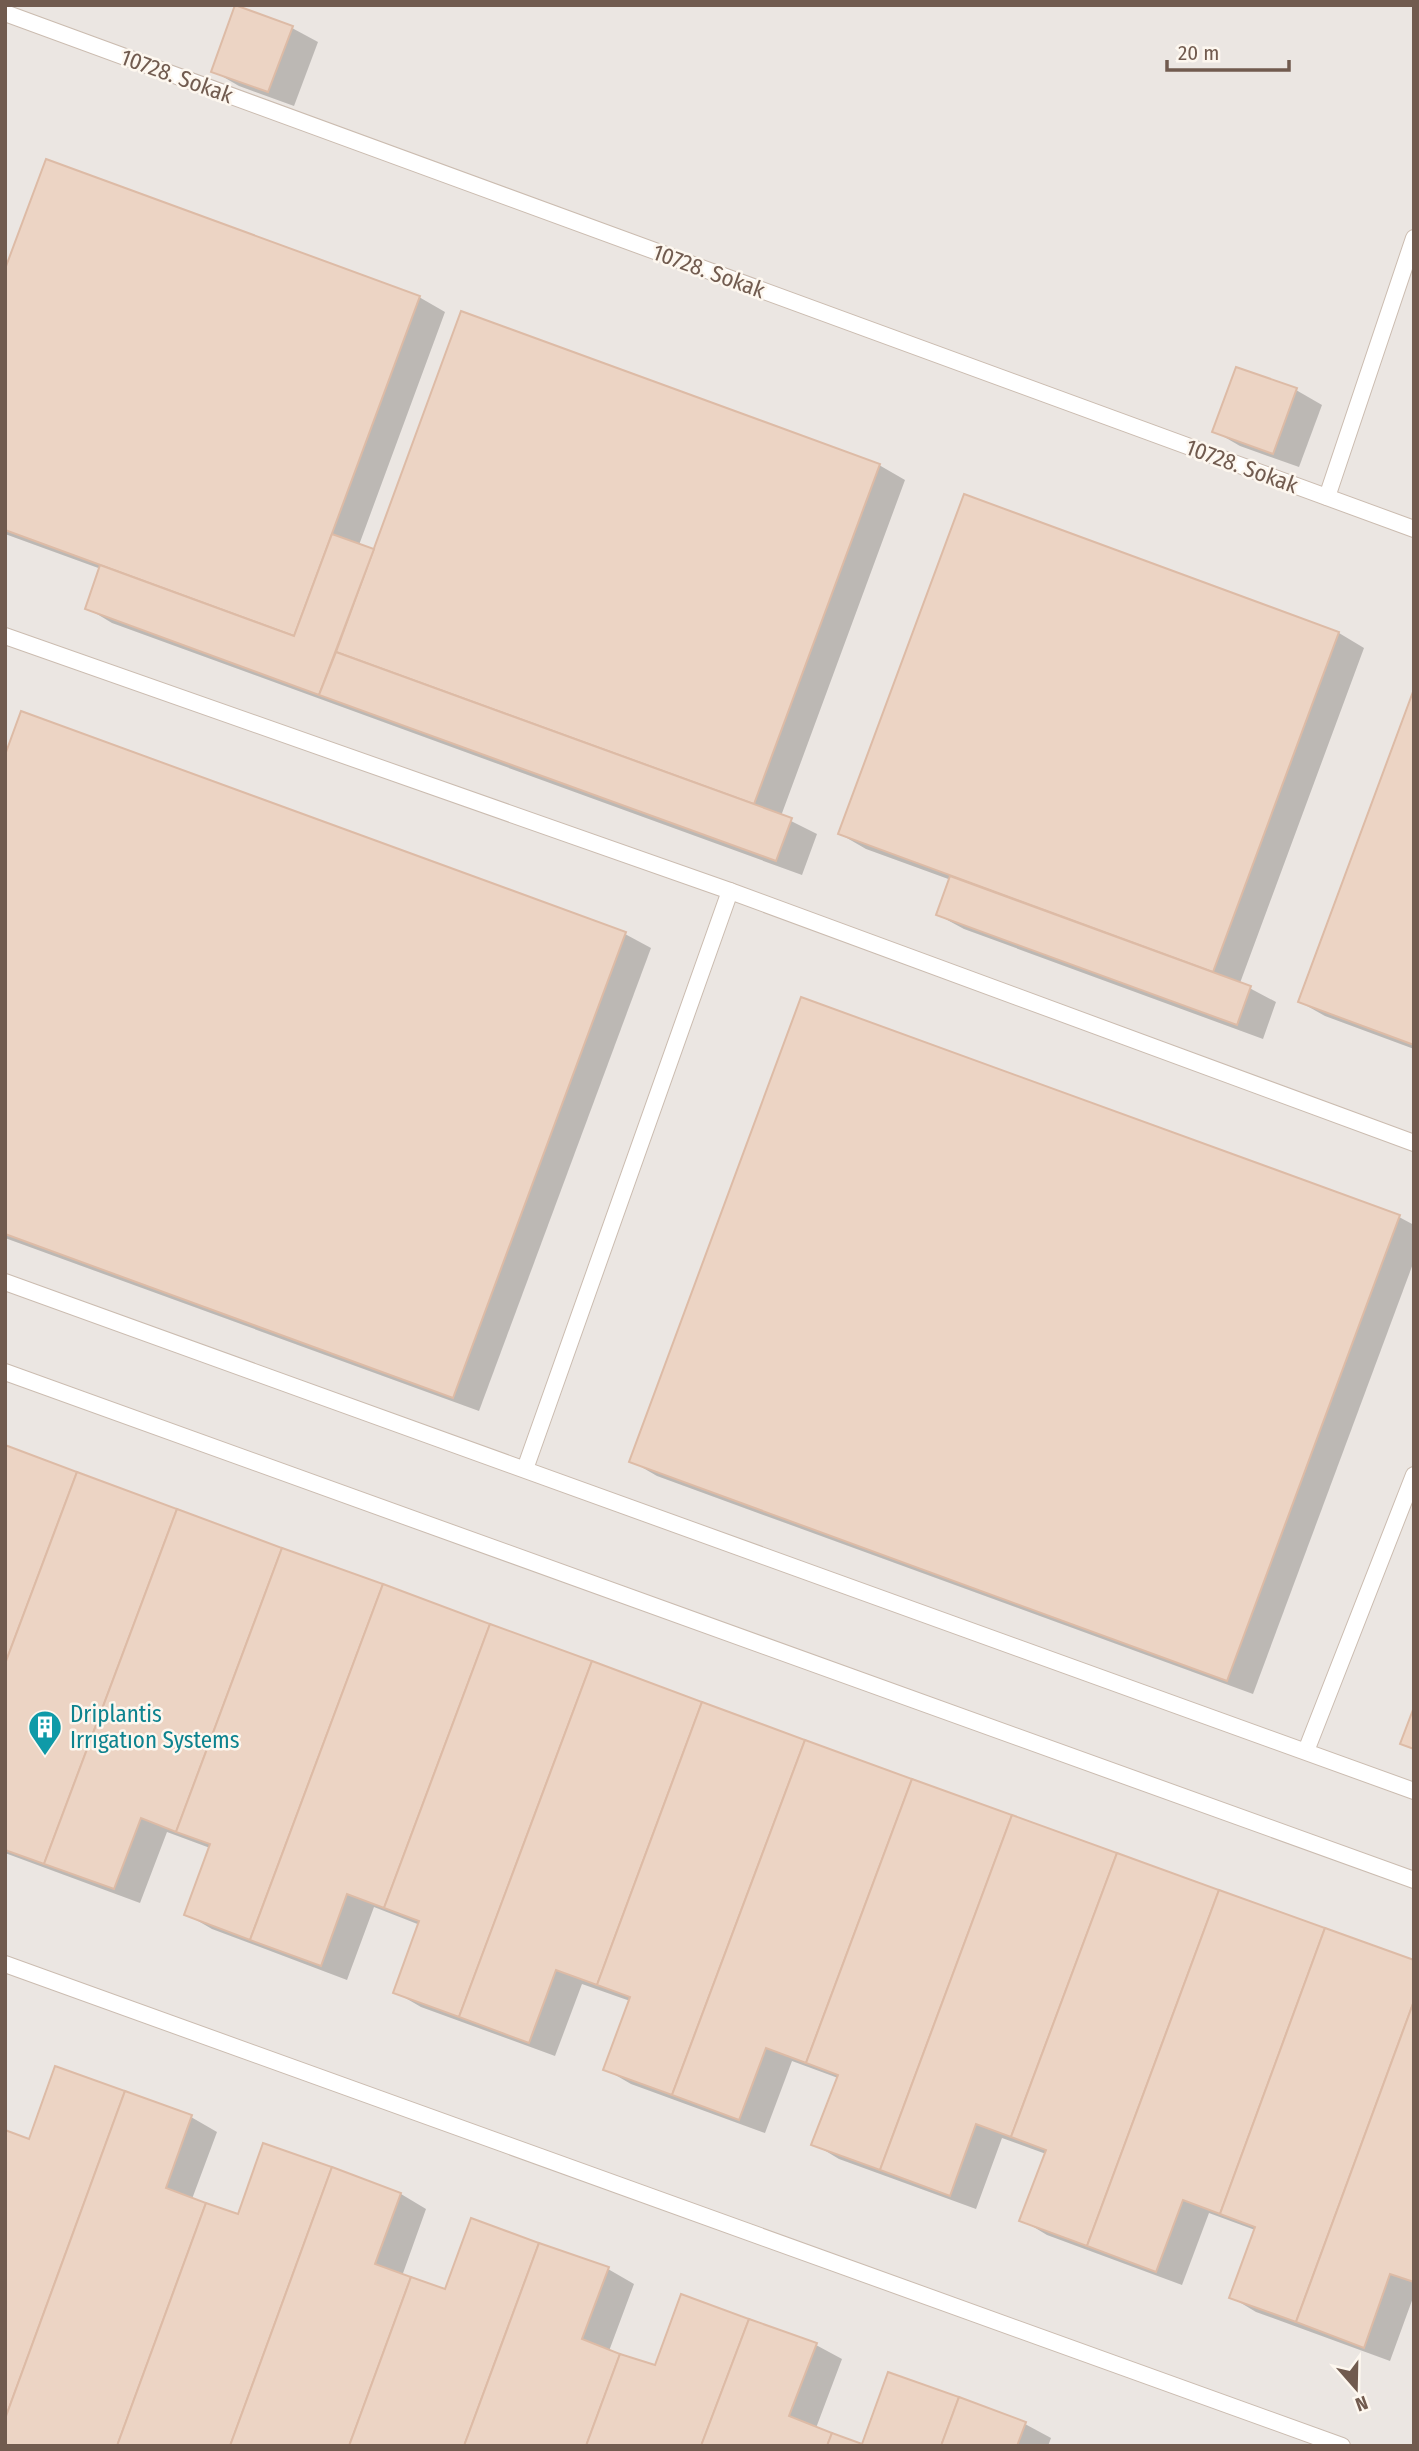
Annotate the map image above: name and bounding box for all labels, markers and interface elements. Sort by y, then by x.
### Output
scale bar [1167,28,1290,72]
text: 20 m [1178,40,1219,66]
street label: 10728. Sokak [117,43,237,109]
street label: 10728. Sokak [649,238,769,304]
street label: 10728. Sokak [1182,433,1302,499]
place label: Driplantis Irrıgatıon Systems [70,1700,240,1754]
building icon: Driplantis Irrıgatıon Systems [26,1708,64,1757]
north arrow [1321,2353,1391,2423]
text: N [1352,2391,1371,2416]

